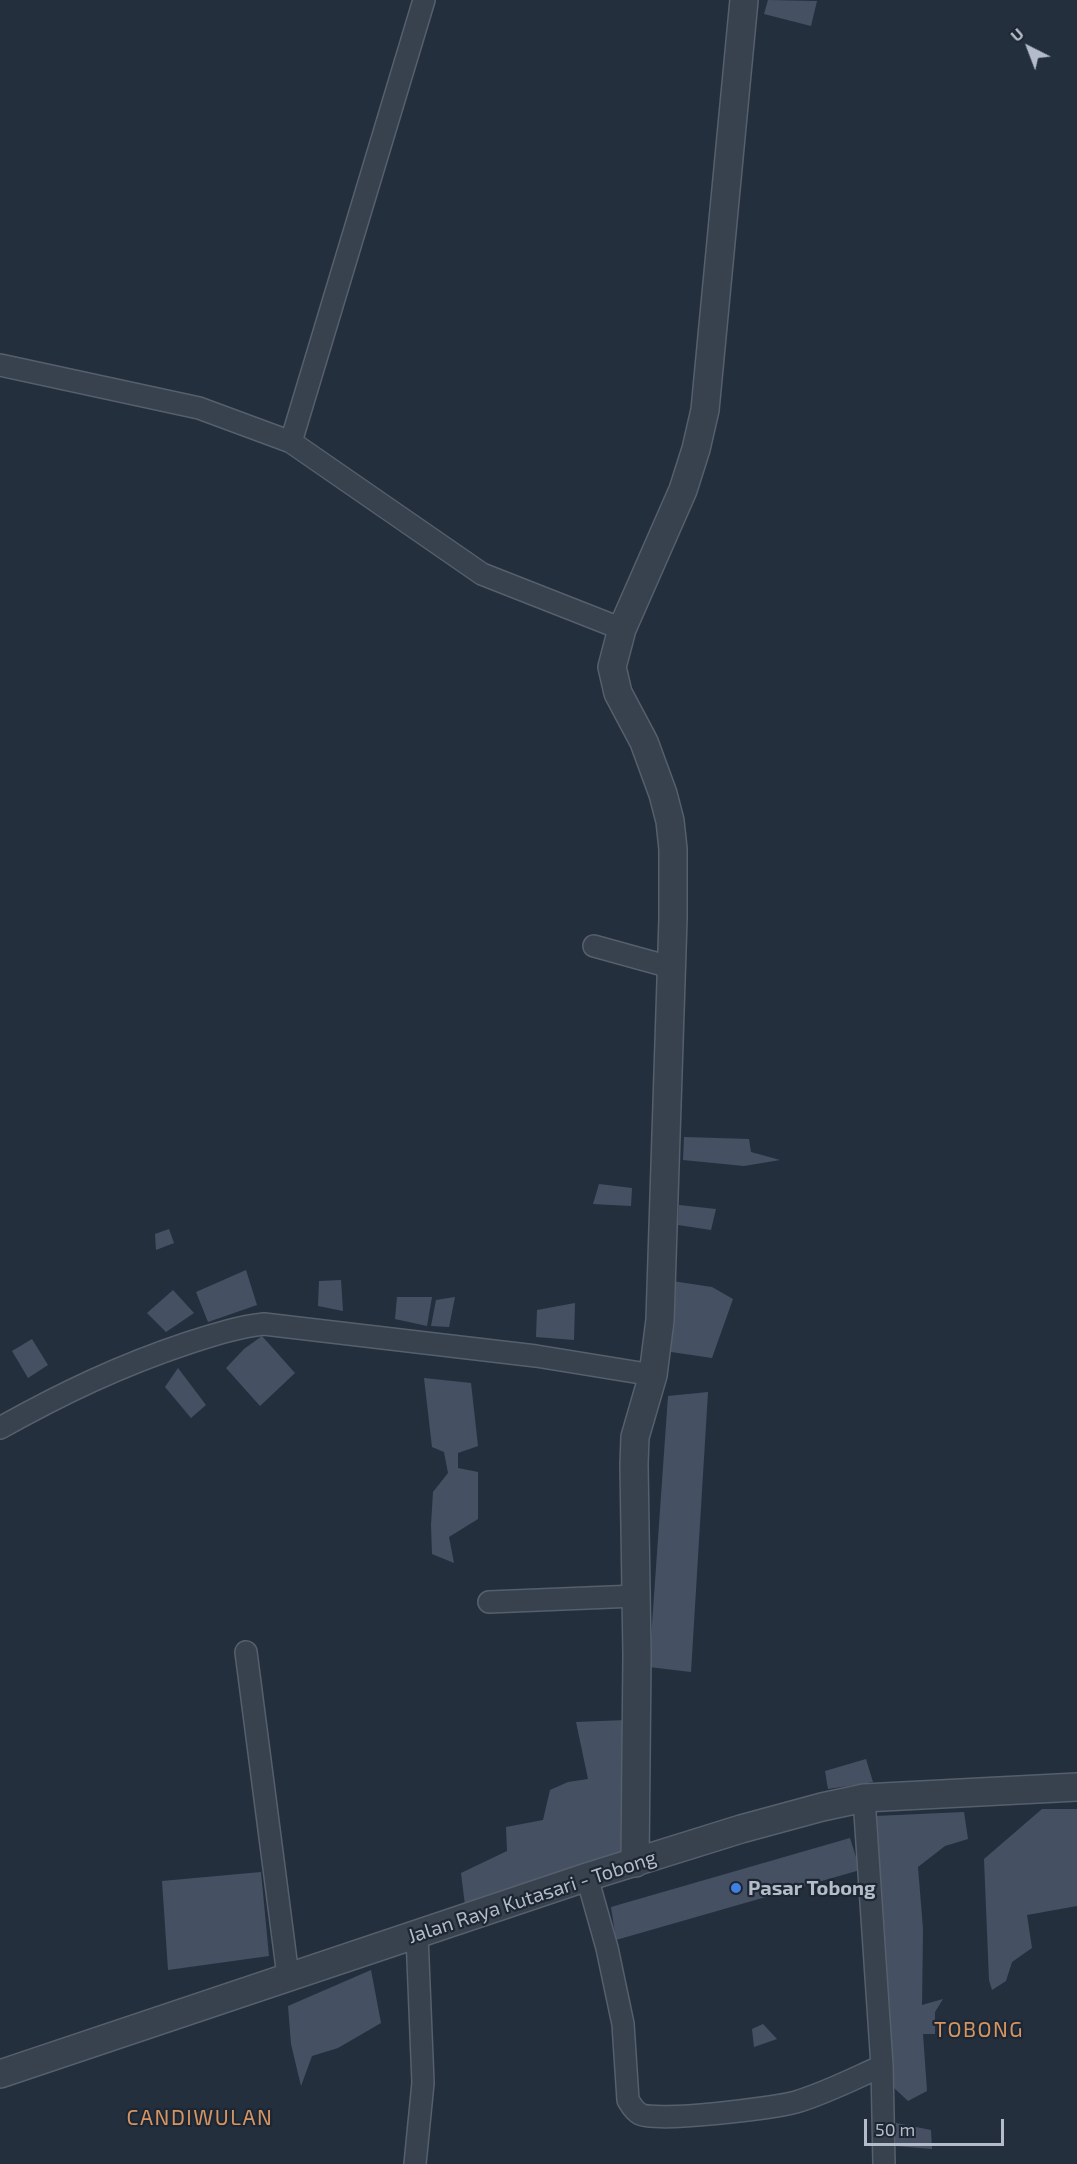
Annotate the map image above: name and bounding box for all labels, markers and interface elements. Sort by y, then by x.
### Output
north arrow [999,18,1059,78]
text: U [1006,24,1027,45]
street label: Jalan Raya Kutasari - Tobong [405,1845,659,1949]
place label: Pasar Tobong [748,1876,876,1900]
marker: Pasar Tobong [729,1881,743,1895]
district label: TOBONG [934,2017,1024,2043]
district label: CANDIWULAN [127,2105,273,2131]
scale bar [867,2107,1006,2145]
text: 50 m [875,2118,915,2140]

